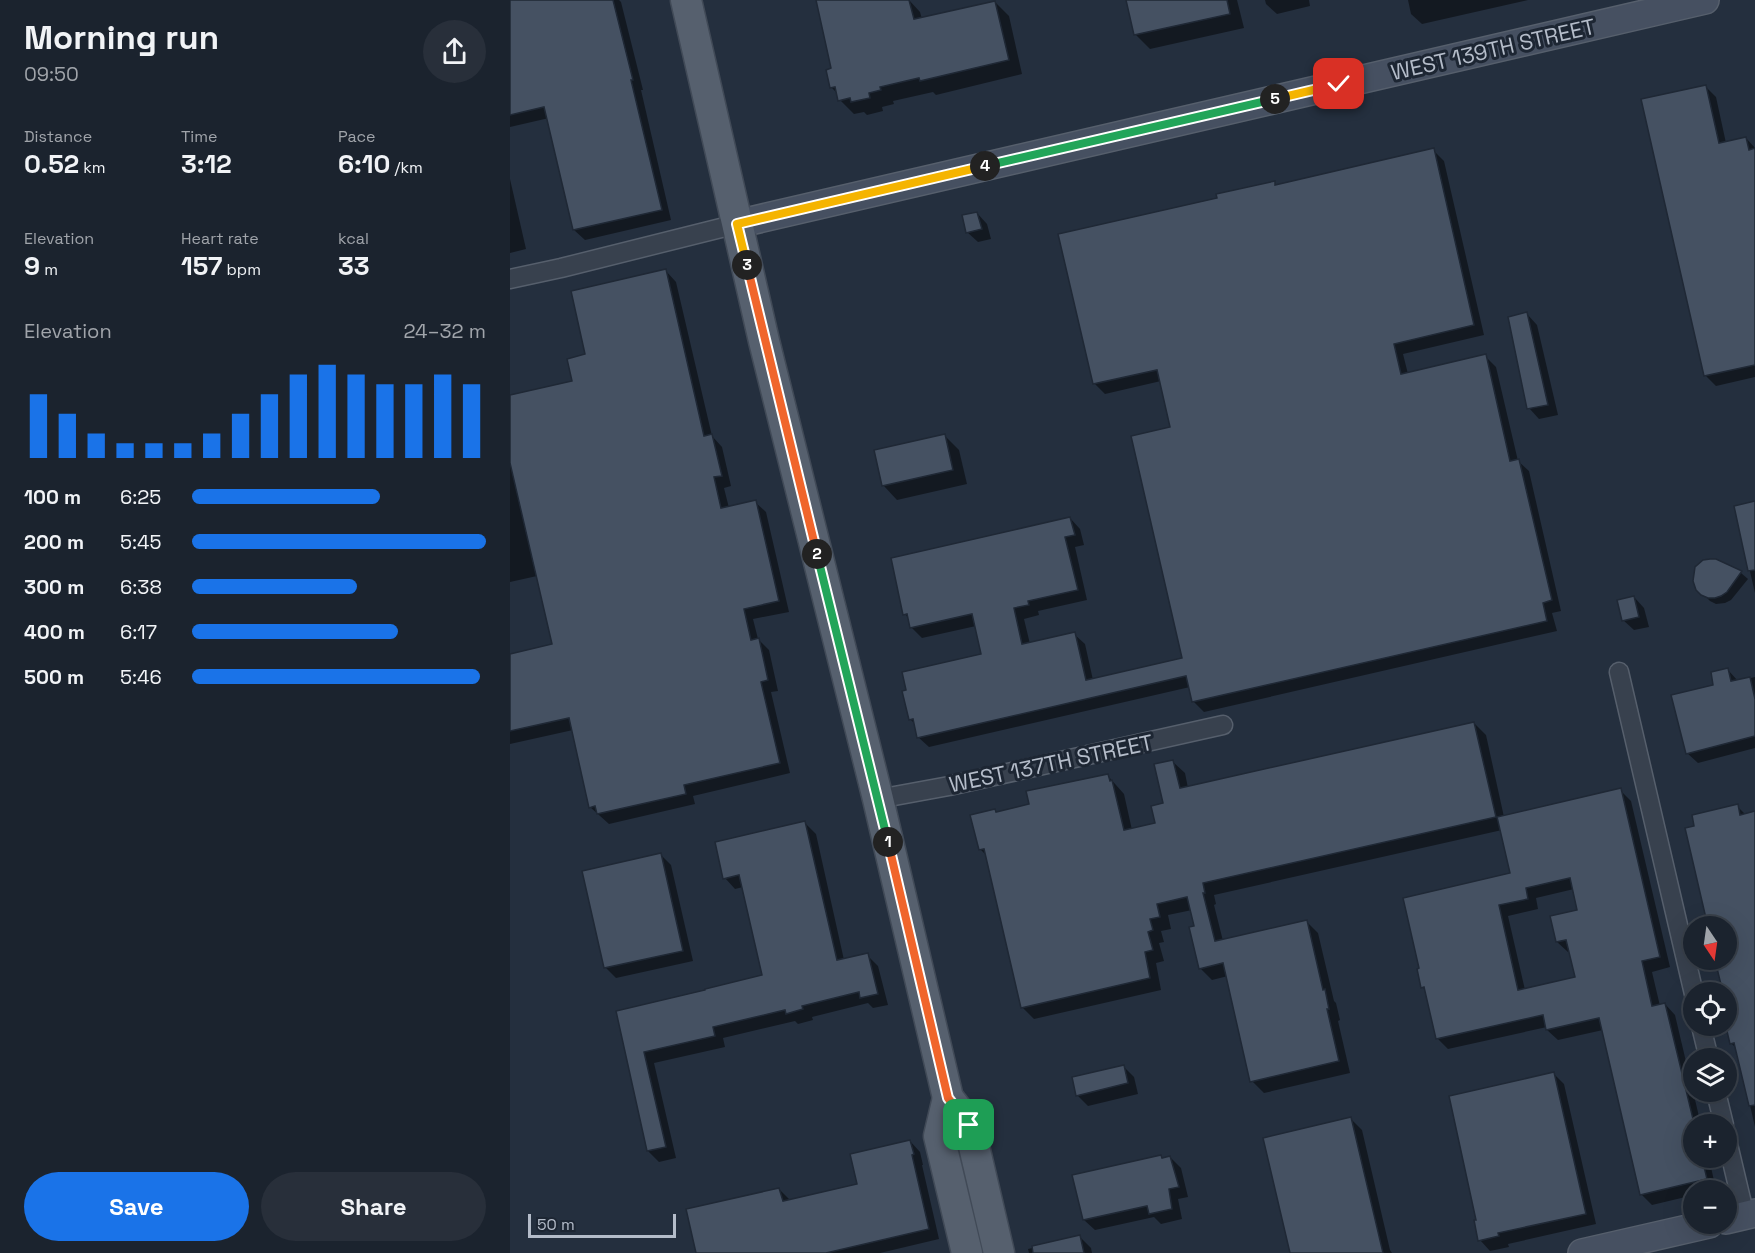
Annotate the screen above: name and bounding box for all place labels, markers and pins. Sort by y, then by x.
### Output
pin [1313,58,1364,109]
pin: 5 [1260,84,1290,114]
pin: 4 [970,151,1000,181]
pin: 3 [732,250,762,280]
pin: 2 [802,539,832,569]
pin: 1 [873,827,903,857]
pin [943,1099,994,1150]

